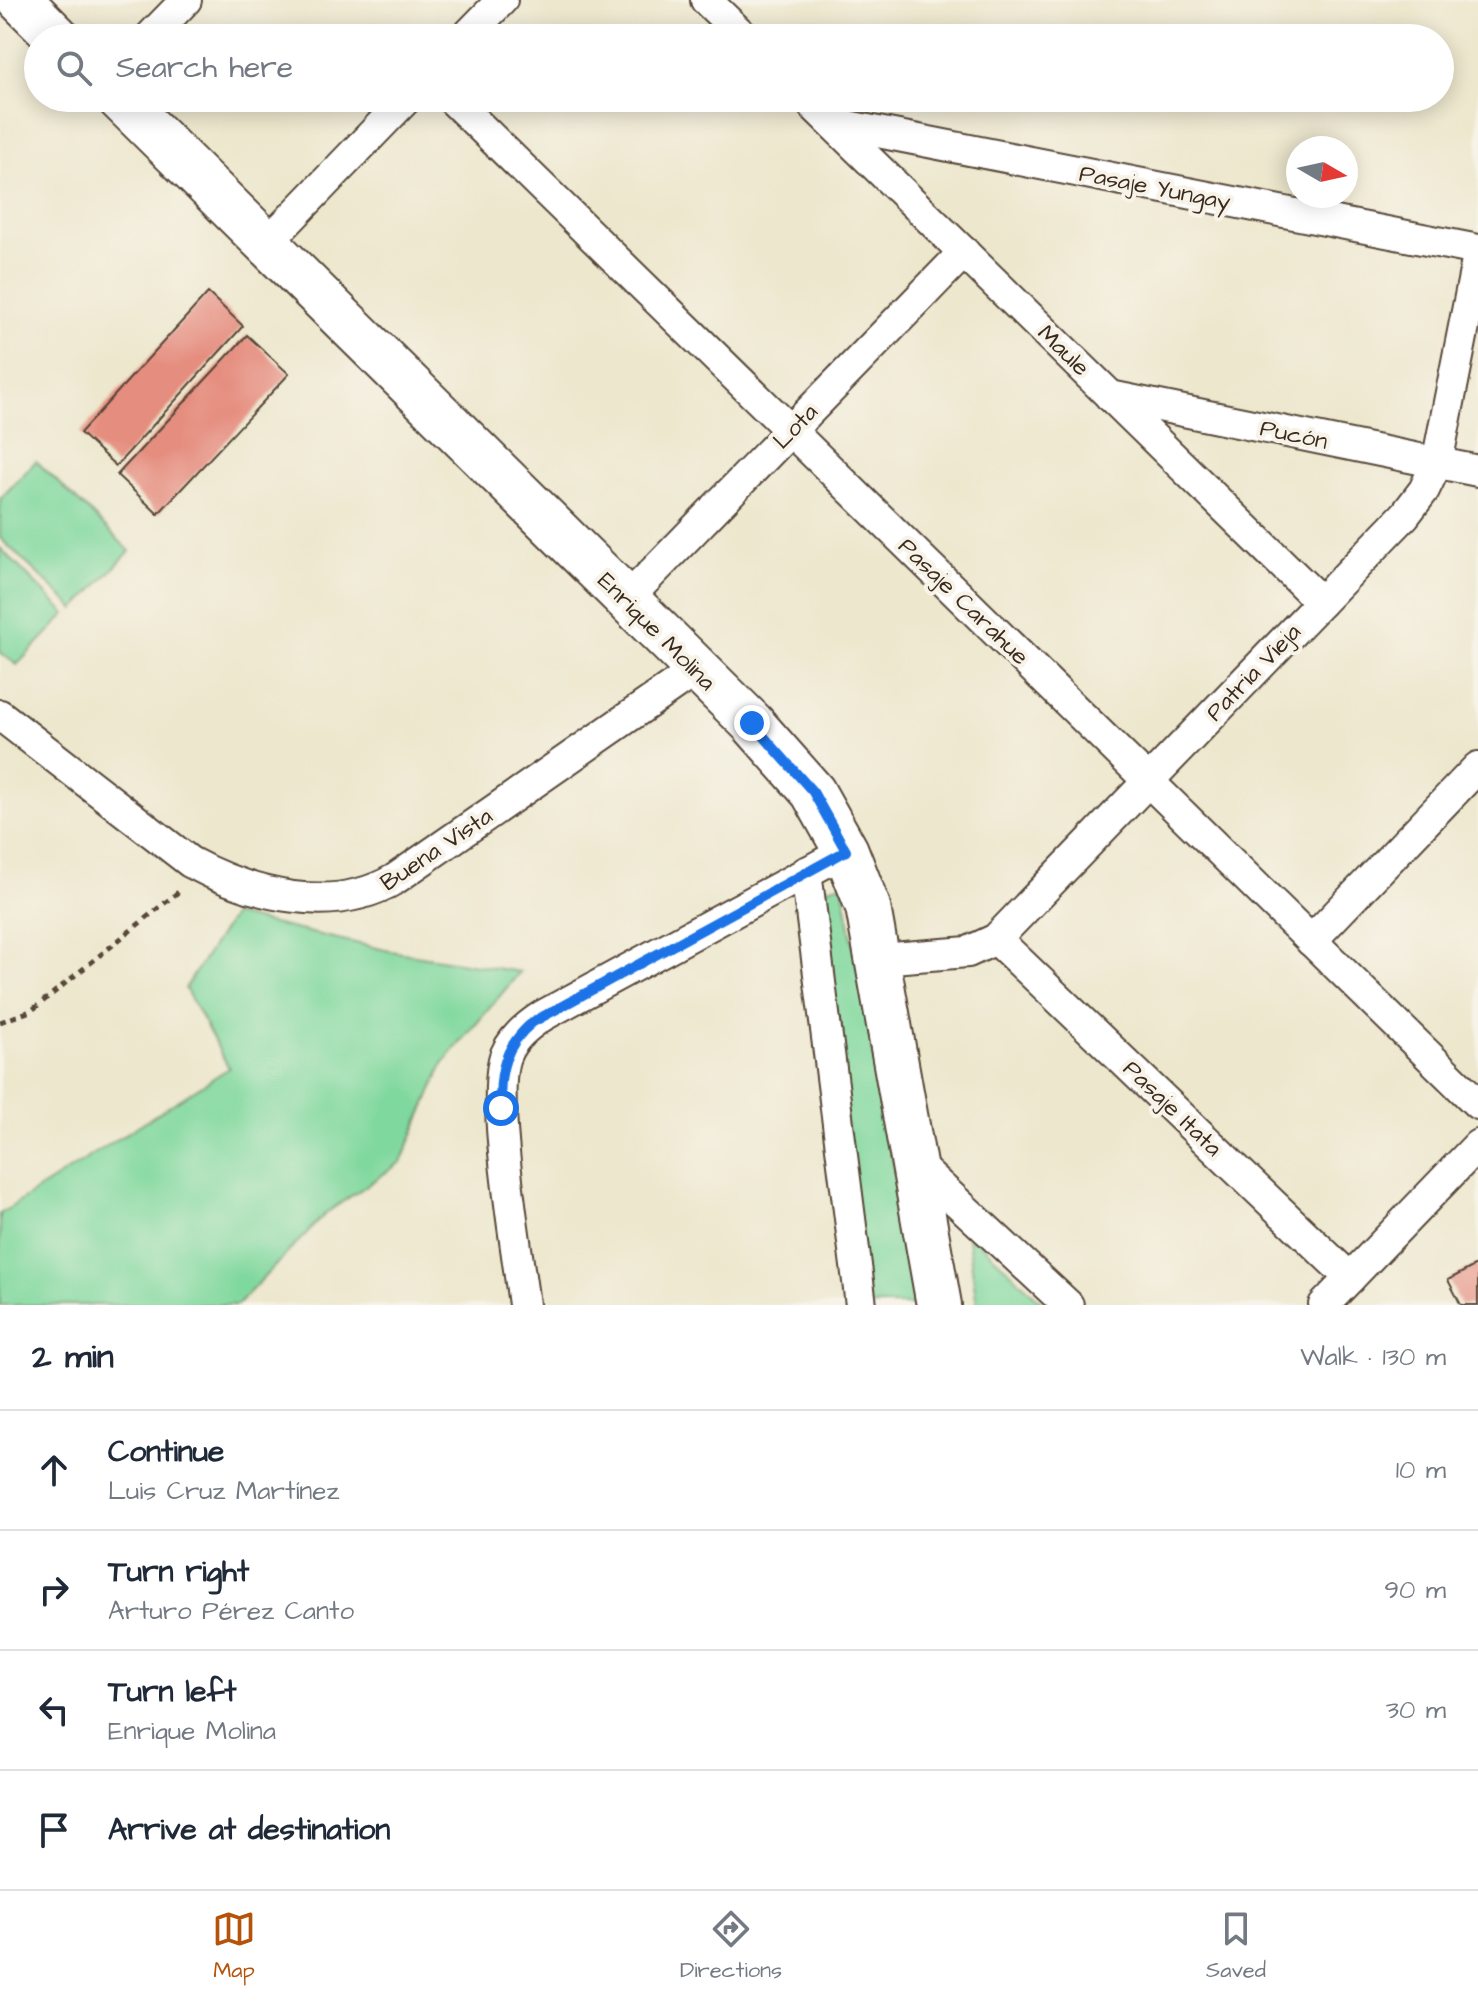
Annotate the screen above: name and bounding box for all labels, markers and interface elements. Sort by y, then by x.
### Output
search box [24,24,1454,112]
icon: search [52,46,96,90]
text: Search here [116,47,293,89]
north arrow [1286,136,1358,208]
street label: Pasaje Yungay [1076,157,1233,220]
street label: Maule [1030,317,1097,384]
street label: Lota [765,396,826,457]
street label: Pucón [1257,411,1331,459]
street label: Pasaje Carahue [890,530,1036,673]
street label: Enrique Molina [589,565,723,699]
street label: Patria Vieja [1198,616,1309,729]
route end [734,705,770,741]
street label: Buena Vista [374,800,499,900]
street label: Pasaje Itata [1115,1053,1229,1165]
route start [483,1090,519,1126]
text: 2 min [32,1333,114,1381]
text: Walk · 130 m [1300,1339,1446,1375]
text: Continue [108,1431,224,1473]
icon: ahead [32,1448,76,1492]
text: 10 m [1396,1452,1446,1488]
text: Luis Cruz Martínez [108,1473,339,1509]
text: Turn right [108,1551,249,1593]
icon: right [32,1568,76,1612]
text: 90 m [1384,1572,1446,1608]
text: Arturo Pérez Canto [108,1593,354,1629]
text: Turn left [108,1671,236,1713]
icon: left [32,1688,76,1732]
text: 30 m [1386,1692,1446,1728]
text: Enrique Molina [108,1713,276,1749]
icon: arrive [32,1808,76,1852]
text: Arrive at destination [108,1809,390,1851]
tab: Map [212,1907,256,1986]
tab: Directions [680,1907,782,1986]
tab: Saved [1206,1907,1266,1986]

